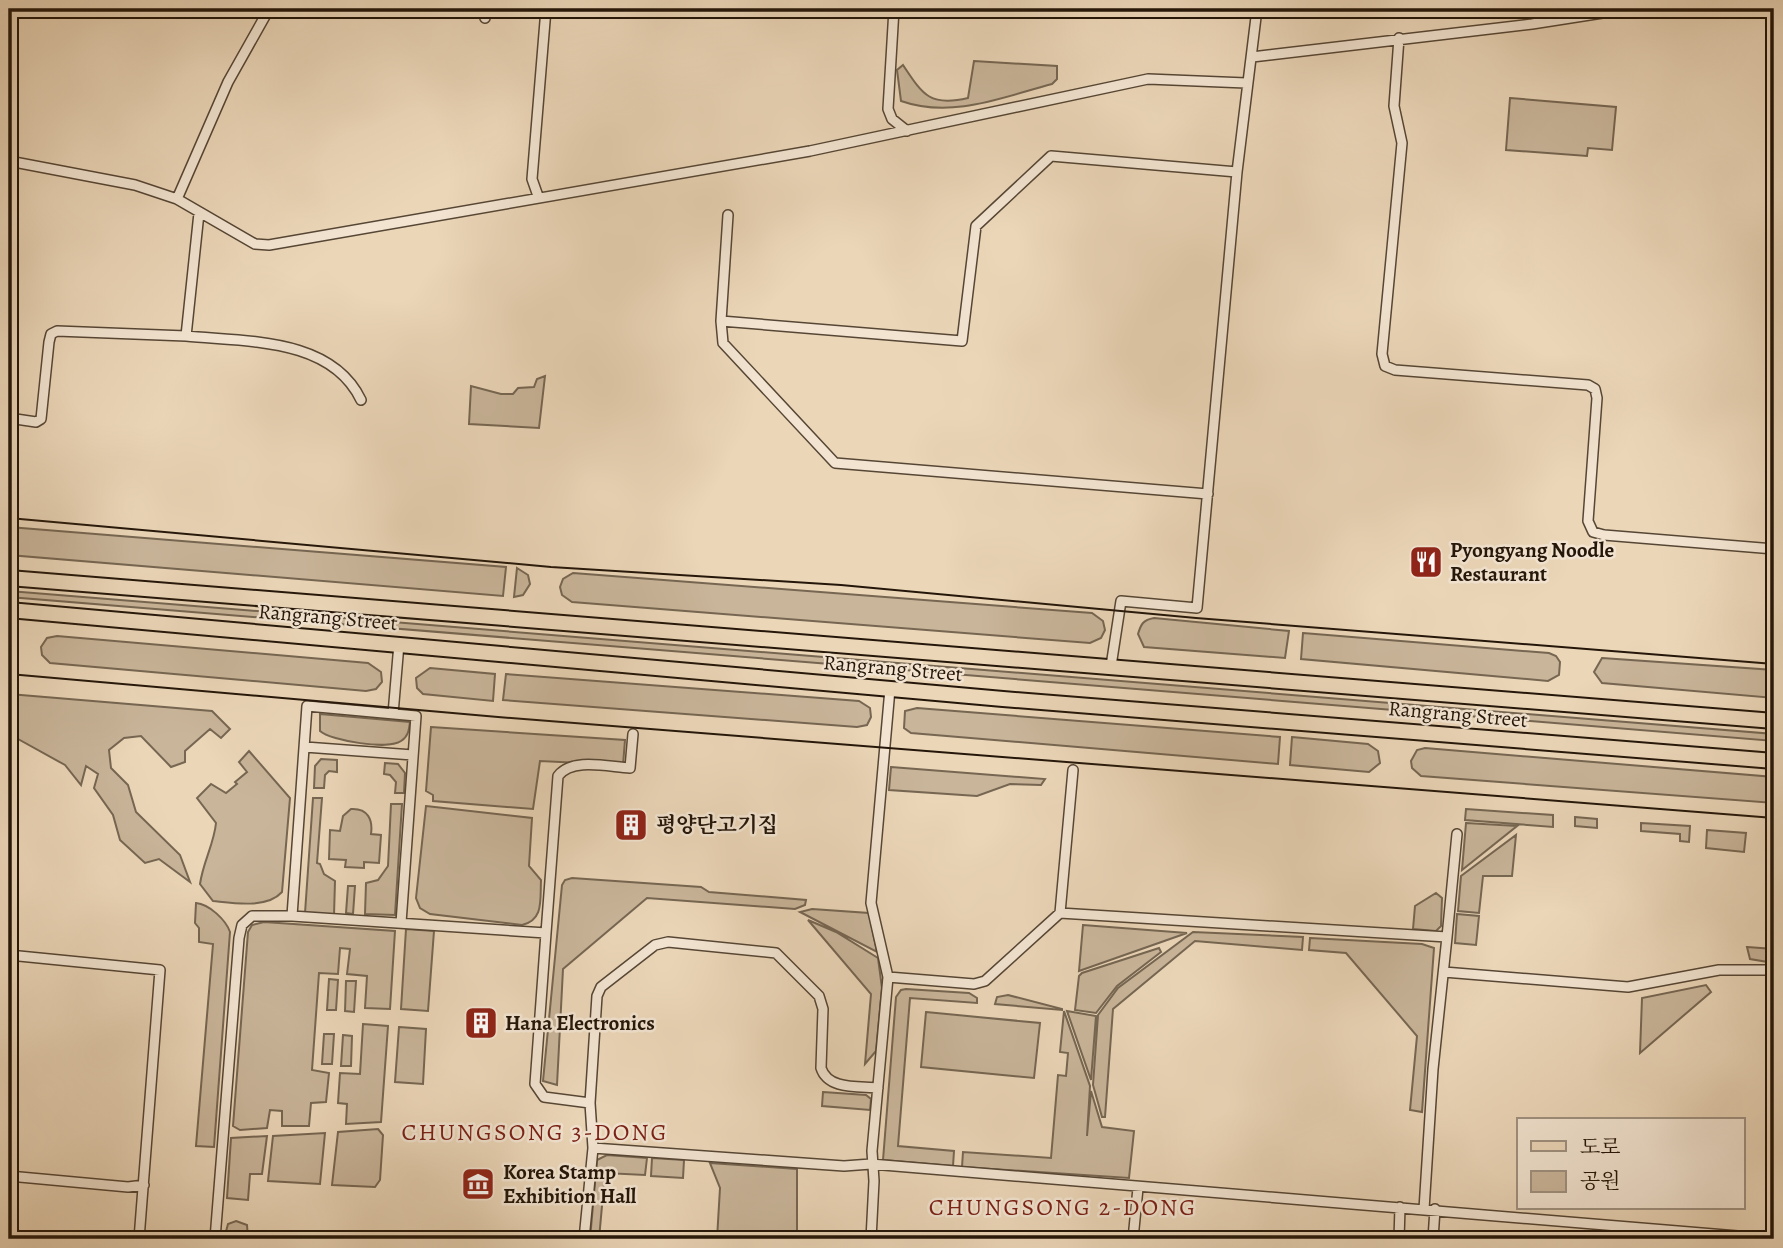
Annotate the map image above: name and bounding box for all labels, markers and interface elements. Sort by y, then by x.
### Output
place label: Pyongyang Noodle Restaurant [1450,536,1614,588]
restaurant icon: Pyongyang Noodle Restaurant [1407,543,1445,581]
street label: Rangrang Street [257,597,399,637]
street label: Rangrang Street [822,648,964,688]
street label: Rangrang Street [1387,694,1529,734]
building icon: 평양단고기집 [612,806,650,844]
place label: 평양단고기집 [656,811,778,839]
building icon: Hana Electronics [462,1004,500,1042]
place label: Hana Electronics [505,1009,655,1037]
district label: CHUNGSONG 3-DONG [401,1116,669,1148]
legend [1517,1118,1744,1210]
text: 도로 [1580,1133,1621,1161]
place label: Korea Stamp Exhibition Hall [503,1158,637,1210]
museum icon: Korea Stamp Exhibition Hall [459,1165,497,1203]
text: 공원 [1580,1167,1621,1195]
district label: CHUNGSONG 2-DONG [929,1191,1197,1223]

